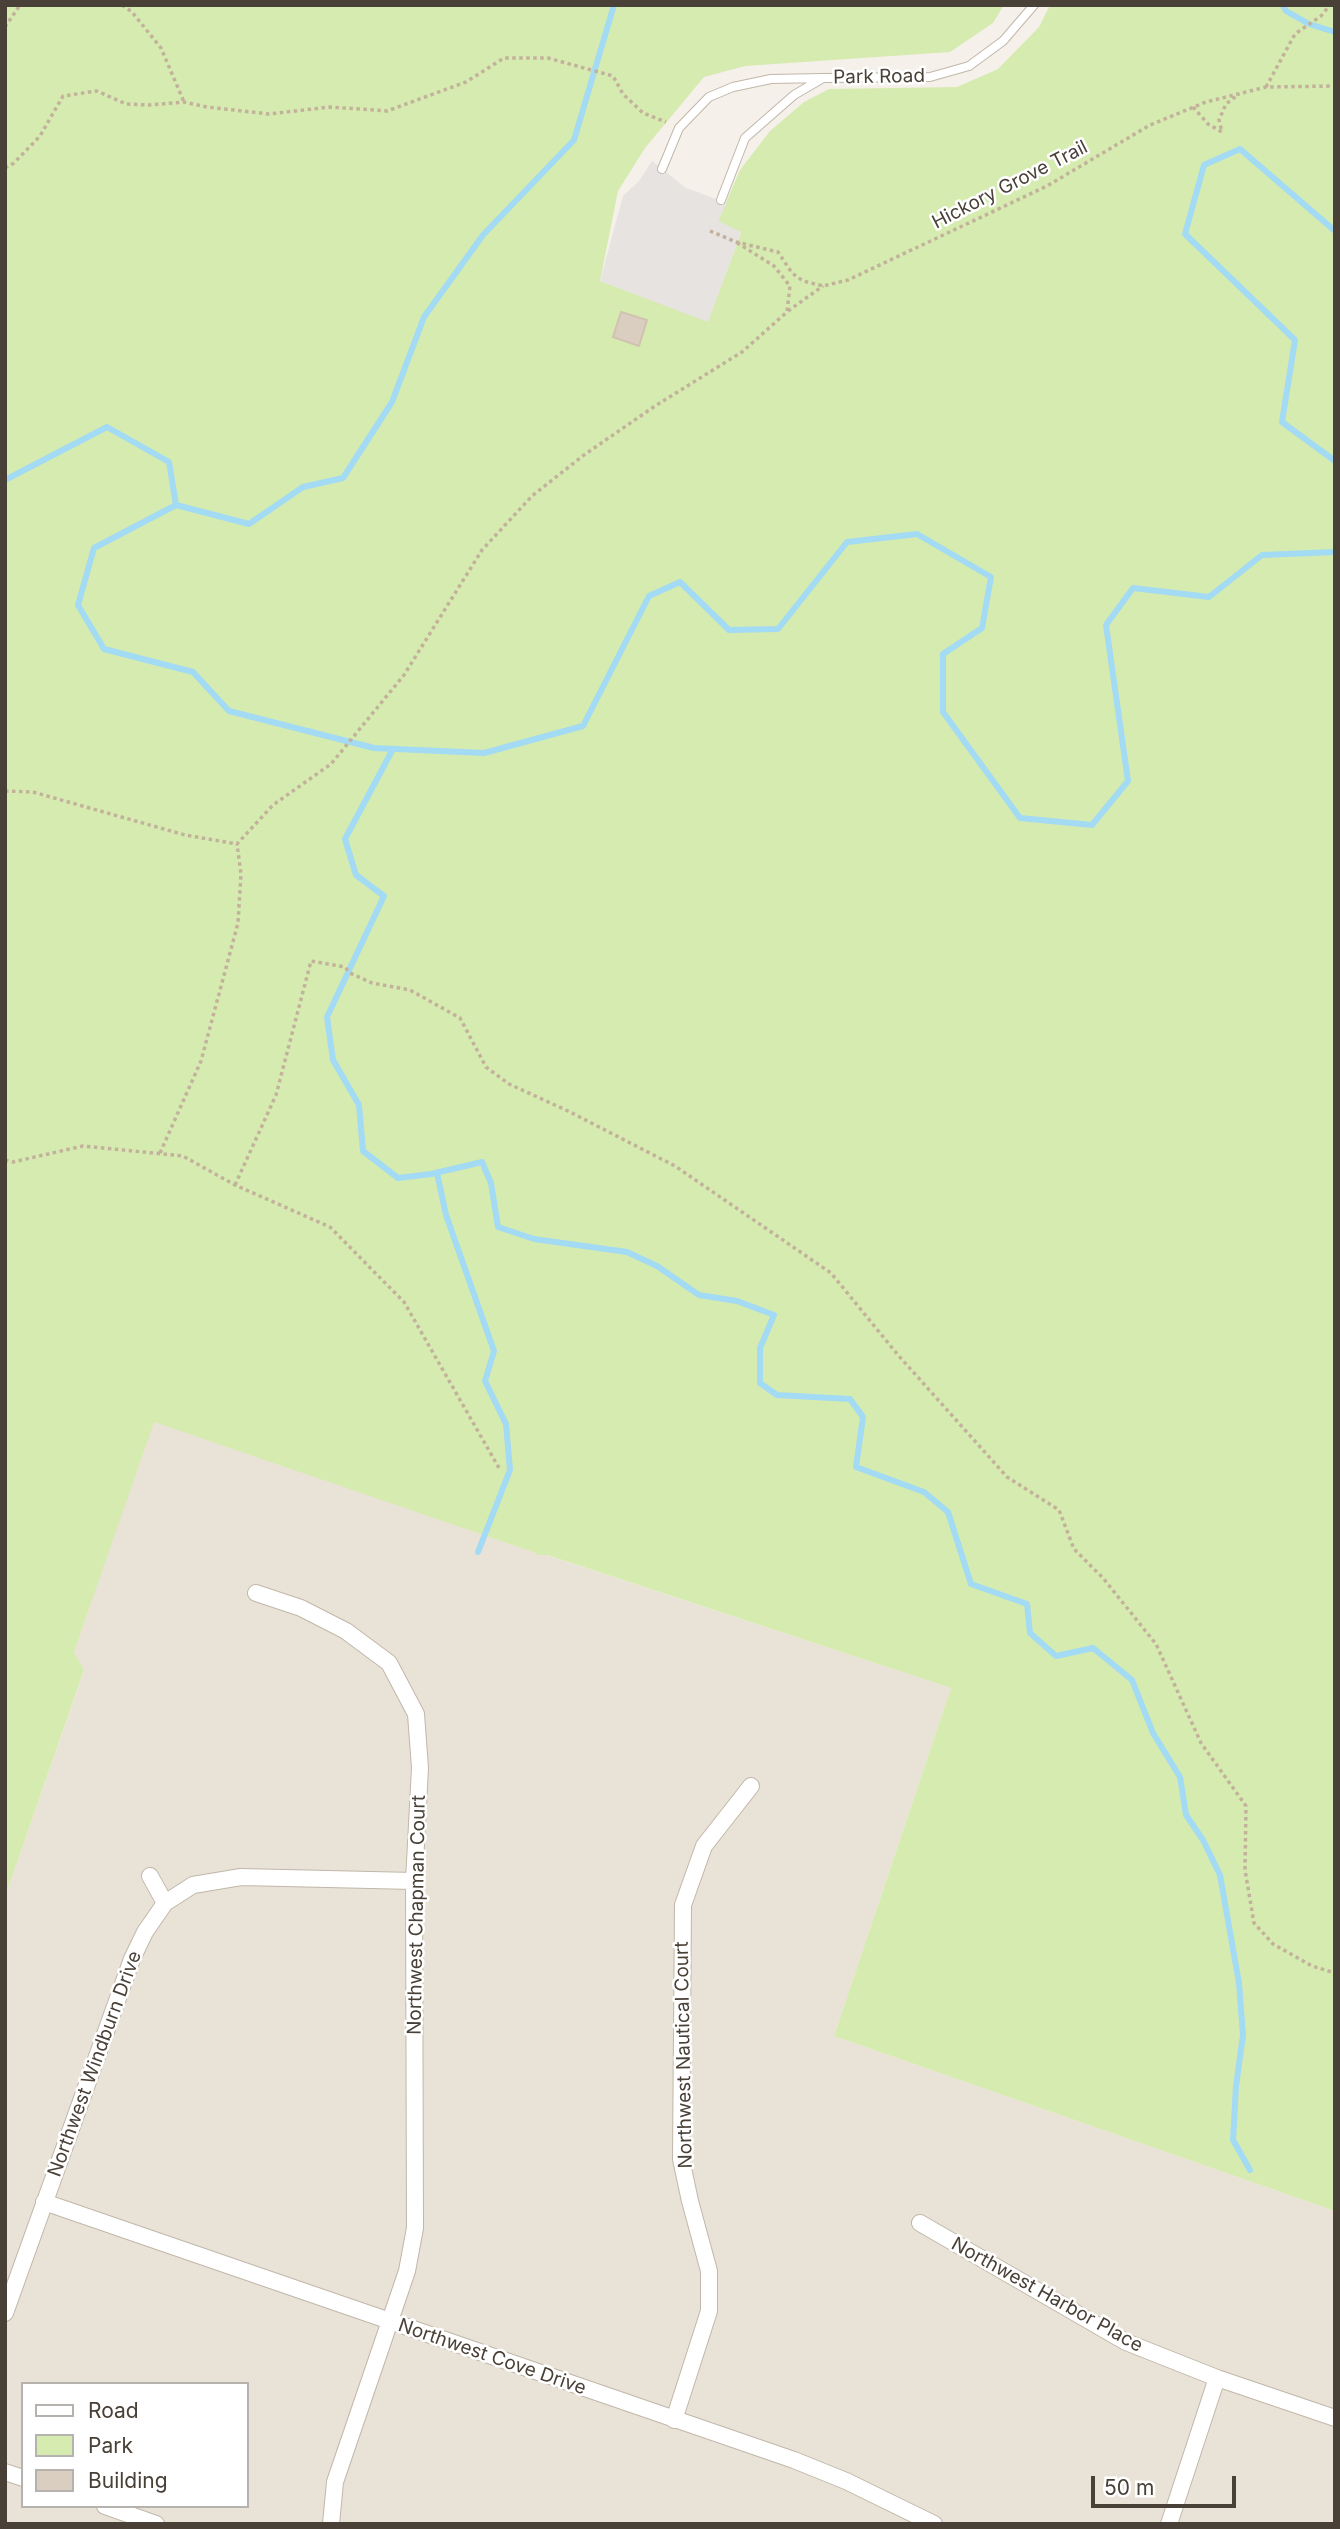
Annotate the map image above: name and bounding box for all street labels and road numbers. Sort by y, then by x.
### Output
street label: Park Road [833,65,925,89]
street label: Hickory Grove Trail [928,136,1092,234]
street label: Northwest Chapman Court [404,1795,430,2035]
street label: Northwest Nautical Court [671,1941,697,2169]
street label: Northwest Windburn Drive [43,1948,147,2180]
street label: Northwest Harbor Place [947,2233,1147,2357]
street label: Northwest Cove Drive [395,2314,589,2400]

